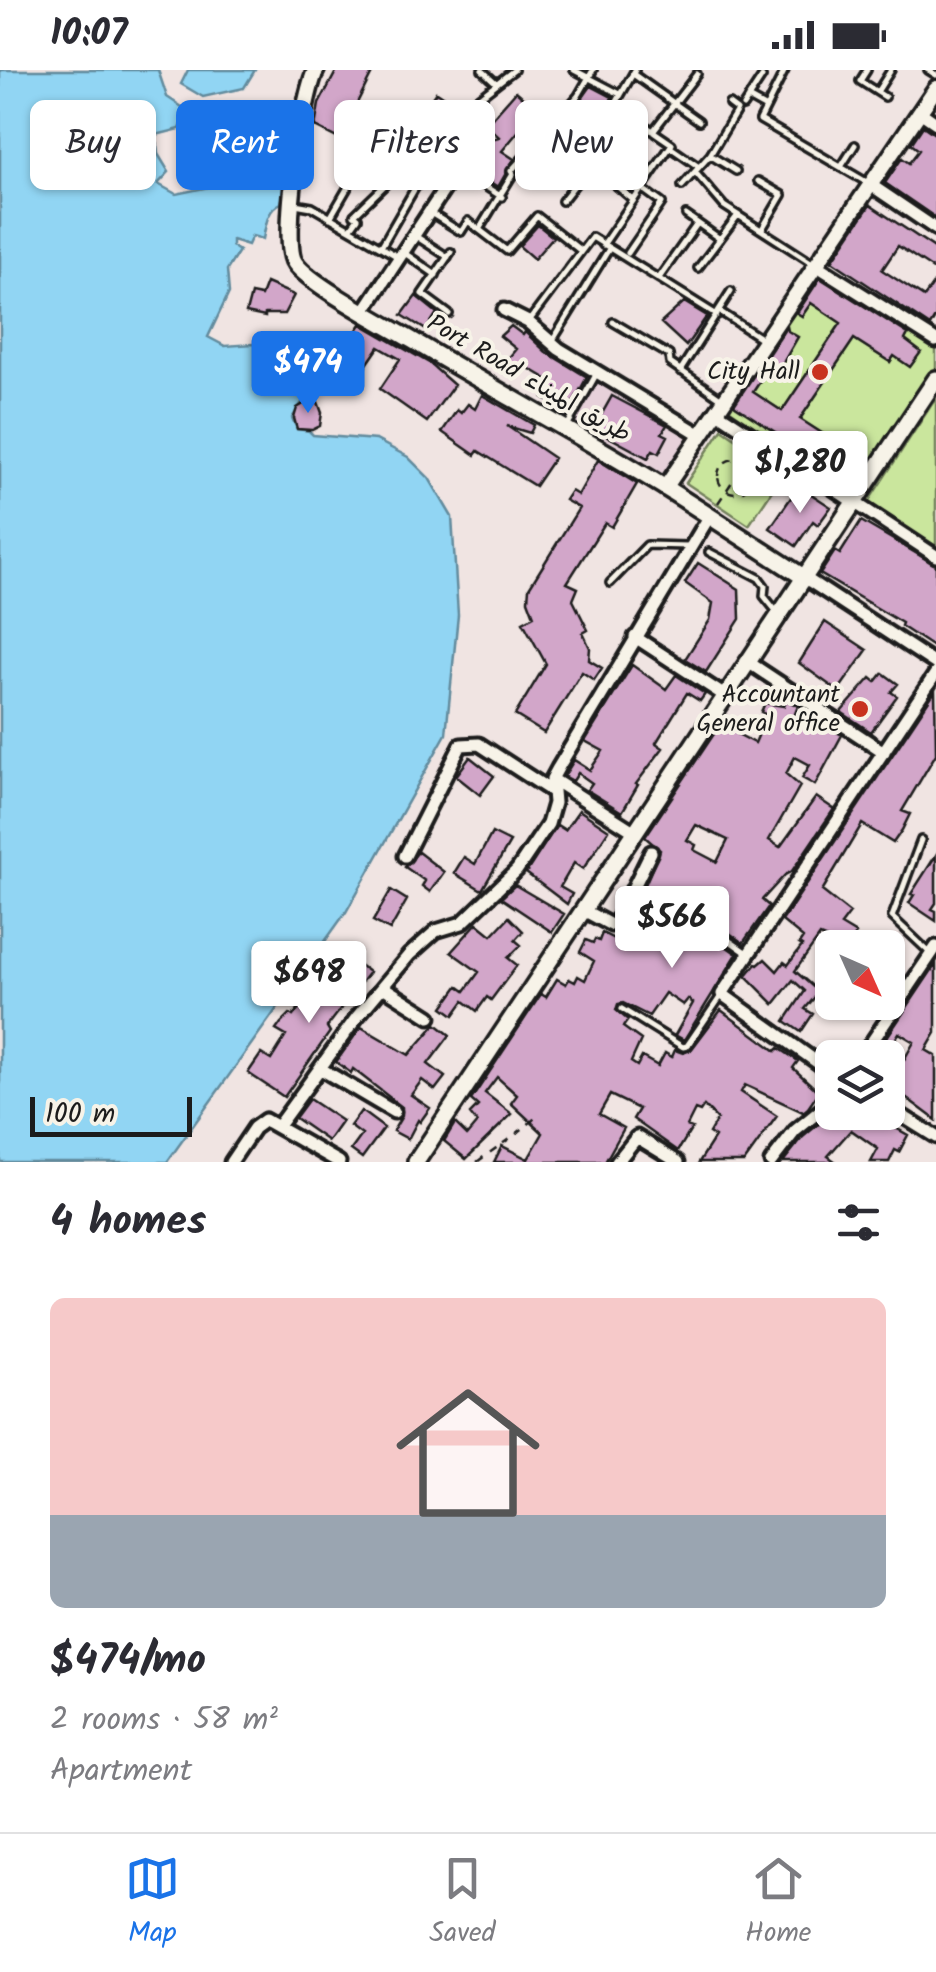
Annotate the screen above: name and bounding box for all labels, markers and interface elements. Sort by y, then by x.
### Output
text: 10:07 [50,5,128,65]
chip: Buy [30,100,156,190]
chip: Rent [176,100,314,190]
chip: Filters [334,100,495,190]
chip: New [515,100,648,190]
street label: Port Road طريق الميناء [419,304,639,454]
pin: $474 [249,331,367,416]
text: $474 [274,338,342,389]
place label: City Hall [707,352,800,392]
marker: City Hall [809,361,831,383]
pin: $1,280 [719,431,881,516]
text: $1,280 [755,438,845,489]
place label: Accountant General office [696,675,840,744]
marker: Accountant General office [849,698,871,720]
pin: $566 [613,886,731,971]
text: $566 [637,893,707,944]
north arrow [815,930,905,1020]
map controls [815,930,905,1130]
pin: $698 [250,941,368,1026]
text: $698 [273,948,345,999]
button: layers [815,1040,905,1130]
scale bar [30,1092,192,1136]
text: 100 m [45,1092,115,1137]
text: 4 homes [50,1189,206,1256]
icon: filters [831,1195,886,1250]
icon: home [378,1363,558,1543]
text: $474/mo [50,1628,206,1695]
text: 2 rooms · 58 m² [50,1695,278,1746]
text: Apartment [50,1746,192,1797]
tab: Map [125,1851,180,1956]
tab: Saved [429,1851,496,1956]
tab: Home [745,1851,811,1956]

